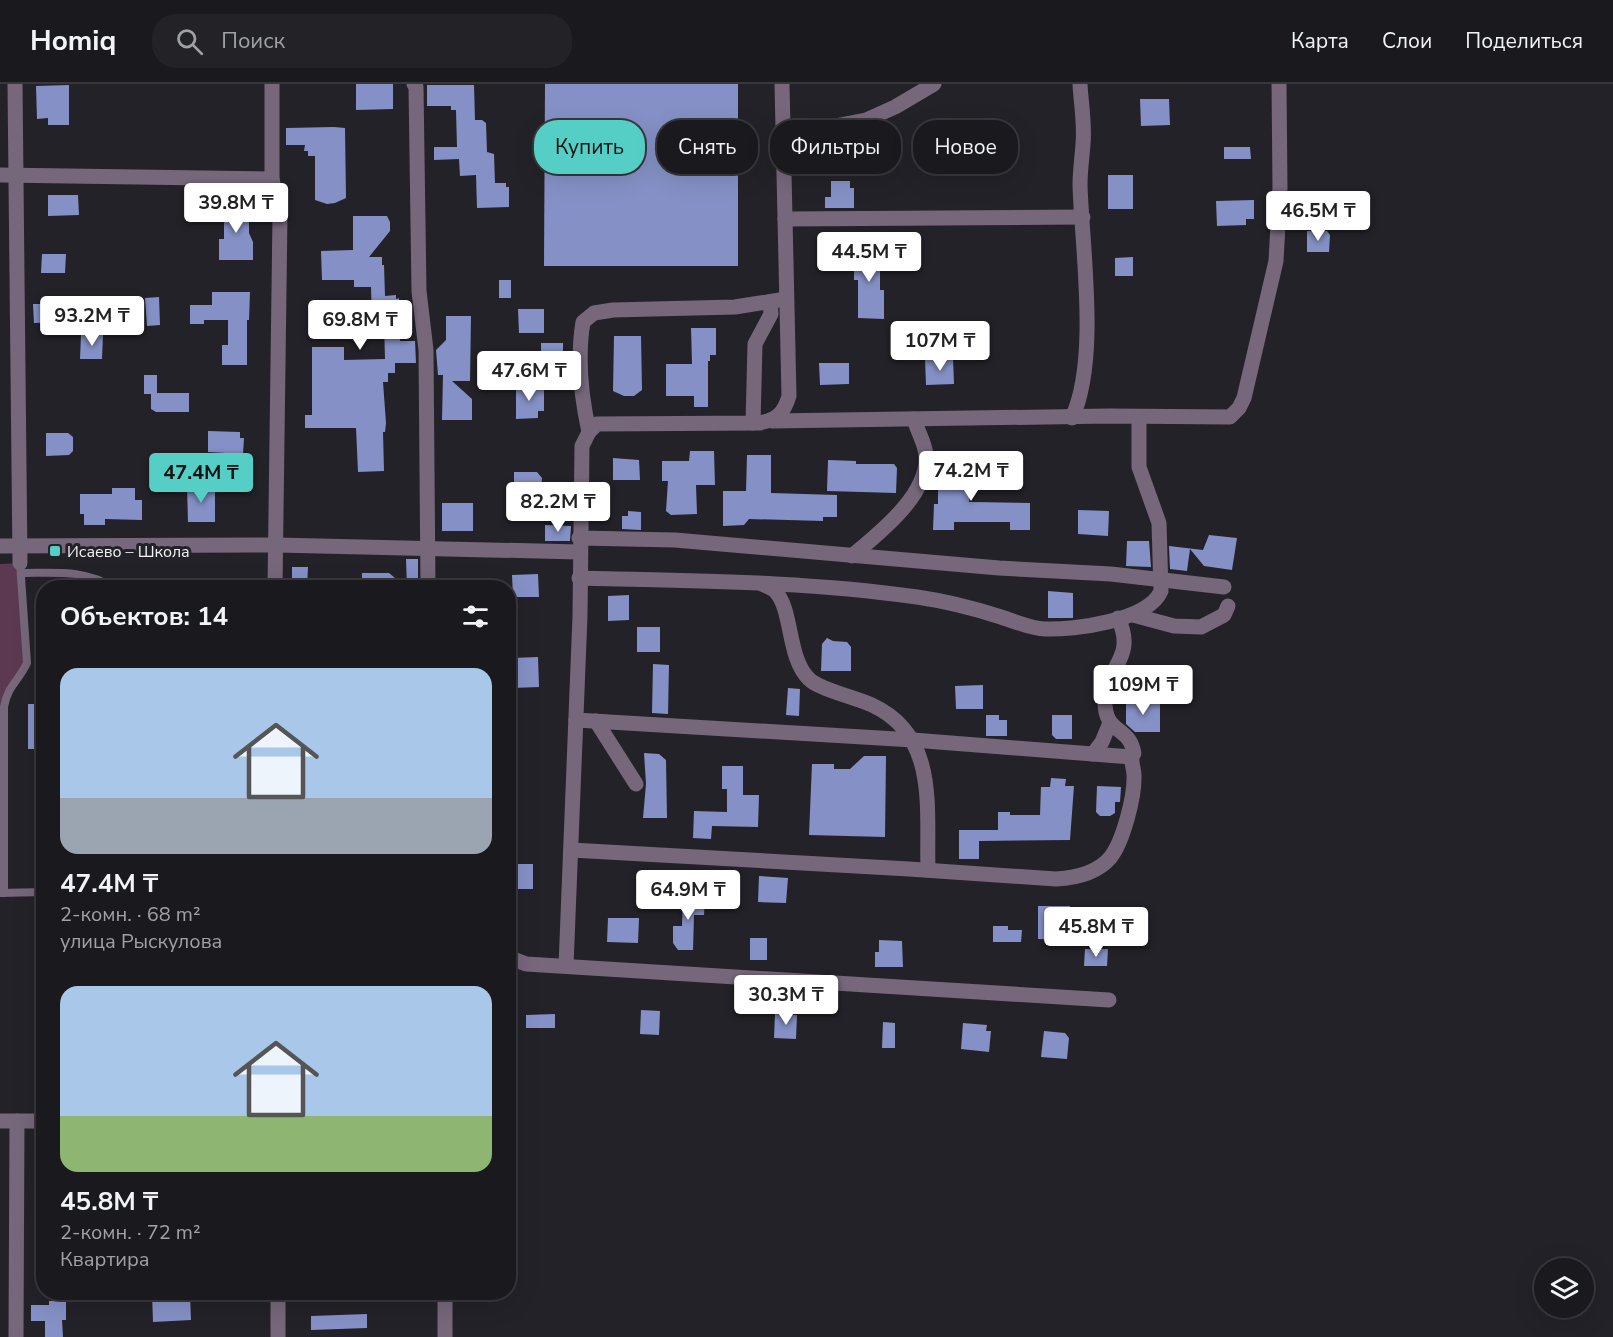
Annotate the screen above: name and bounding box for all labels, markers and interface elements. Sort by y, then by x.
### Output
search box [152,14,572,68]
text: Homiq [30,22,116,60]
icon: search [173,25,206,58]
text: Поиск [221,26,285,56]
text: Карта [1291,27,1349,55]
text: Слои [1382,27,1432,55]
text: Поделиться [1465,27,1583,55]
chip: Купить [534,120,645,174]
chip: Снять [657,120,758,174]
chip: Фильтры [770,120,901,174]
chip: Новое [913,120,1018,174]
pin: 39.8M ₸ [181,183,291,234]
text: 39.8M ₸ [198,189,274,216]
pin: 46.5M ₸ [1263,191,1373,242]
text: 46.5M ₸ [1280,197,1356,224]
pin: 44.5M ₸ [814,232,924,283]
text: 44.5M ₸ [831,238,907,265]
pin: 93.2M ₸ [37,296,147,347]
pin: 69.8M ₸ [305,300,415,351]
text: 93.2M ₸ [54,302,130,329]
text: 69.8M ₸ [322,306,398,333]
pin: 107M ₸ [891,321,989,372]
text: 107M ₸ [905,327,975,354]
pin: 47.6M ₸ [474,351,584,402]
text: 47.6M ₸ [491,357,567,384]
pin: 74.2M ₸ [916,451,1026,502]
pin: 47.4M ₸ [146,453,256,504]
text: 74.2M ₸ [933,457,1009,484]
text: 47.4M ₸ [163,459,239,486]
pin: 82.2M ₸ [503,482,613,533]
text: 82.2M ₸ [520,488,596,515]
place label: Исаево – Школа [67,541,190,563]
marker: Исаево – Школа [48,544,62,558]
text: Объектов: 14 [60,599,228,634]
icon: filters [459,600,492,633]
pin: 109M ₸ [1094,665,1192,716]
text: 109M ₸ [1108,671,1178,698]
icon: home [222,707,330,815]
text: 47.4M ₸ [60,866,158,901]
pin: 64.9M ₸ [633,870,743,921]
text: 64.9M ₸ [650,876,726,903]
text: 2-комн. · 68 m² [60,901,201,928]
pin: 45.8M ₸ [1041,907,1151,958]
text: 45.8M ₸ [1058,913,1134,940]
text: улица Рыскулова [60,928,222,955]
pin: 30.3M ₸ [731,975,841,1026]
text: 30.3M ₸ [748,981,824,1008]
icon: home [222,1025,330,1133]
text: 45.8M ₸ [60,1184,158,1219]
text: 2-комн. · 72 m² [60,1219,201,1246]
text: Квартира [60,1246,150,1273]
map controls [1534,1258,1594,1318]
button: layers [1534,1258,1594,1318]

